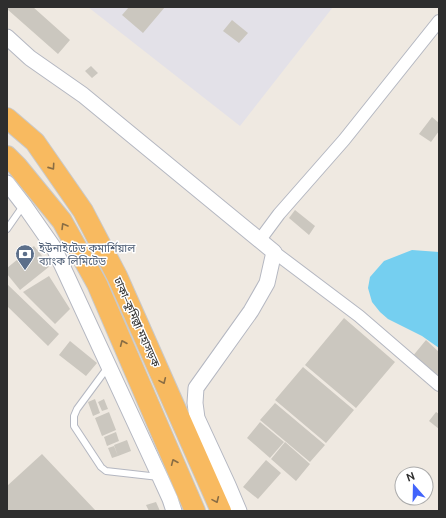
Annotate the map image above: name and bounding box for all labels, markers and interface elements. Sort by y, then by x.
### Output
one-way arrow [47,162,54,169]
one-way arrow [62,223,69,230]
place label: ইউনাইটেড কমার্শিয়াল ব্যাংক লিমিটেড [38,241,136,267]
bank icon: ইউনাইটেড কমার্শিয়াল ব্যাংক লিমিটেড [14,243,36,271]
street label: ঢাকা–কুমিল্লা মহাসড়ক [111,275,162,369]
one-way arrow [119,340,127,347]
one-way arrow [159,377,167,384]
one-way arrow [171,459,179,467]
north arrow [394,466,434,506]
text: N [405,470,416,484]
one-way arrow [211,495,219,503]

